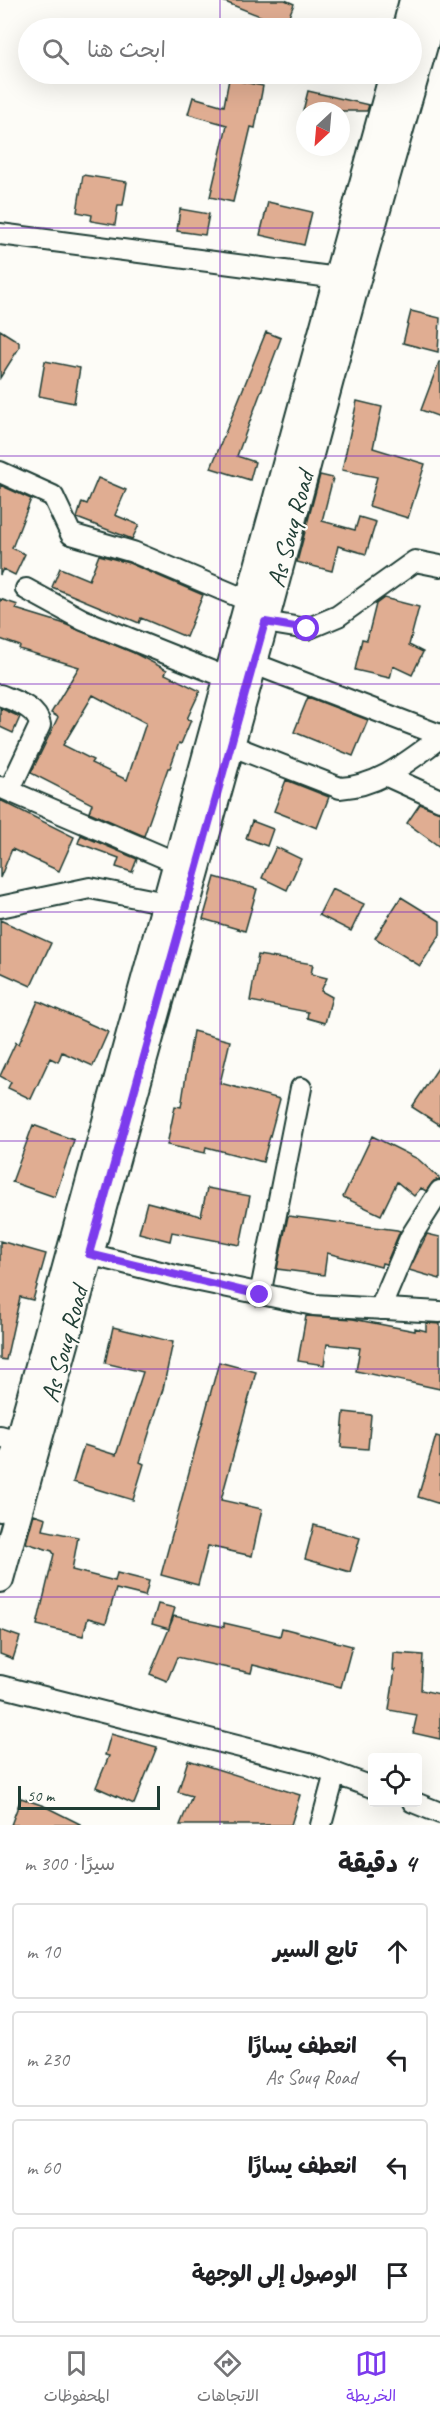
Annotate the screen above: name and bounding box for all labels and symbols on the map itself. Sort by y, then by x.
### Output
north arrow [296,102,350,156]
street label: As Souq Road [259,464,323,591]
route start [293,615,319,641]
street label: As Souq Road [33,1279,97,1406]
route end [246,1281,272,1307]
scale bar [18,1783,160,1810]

